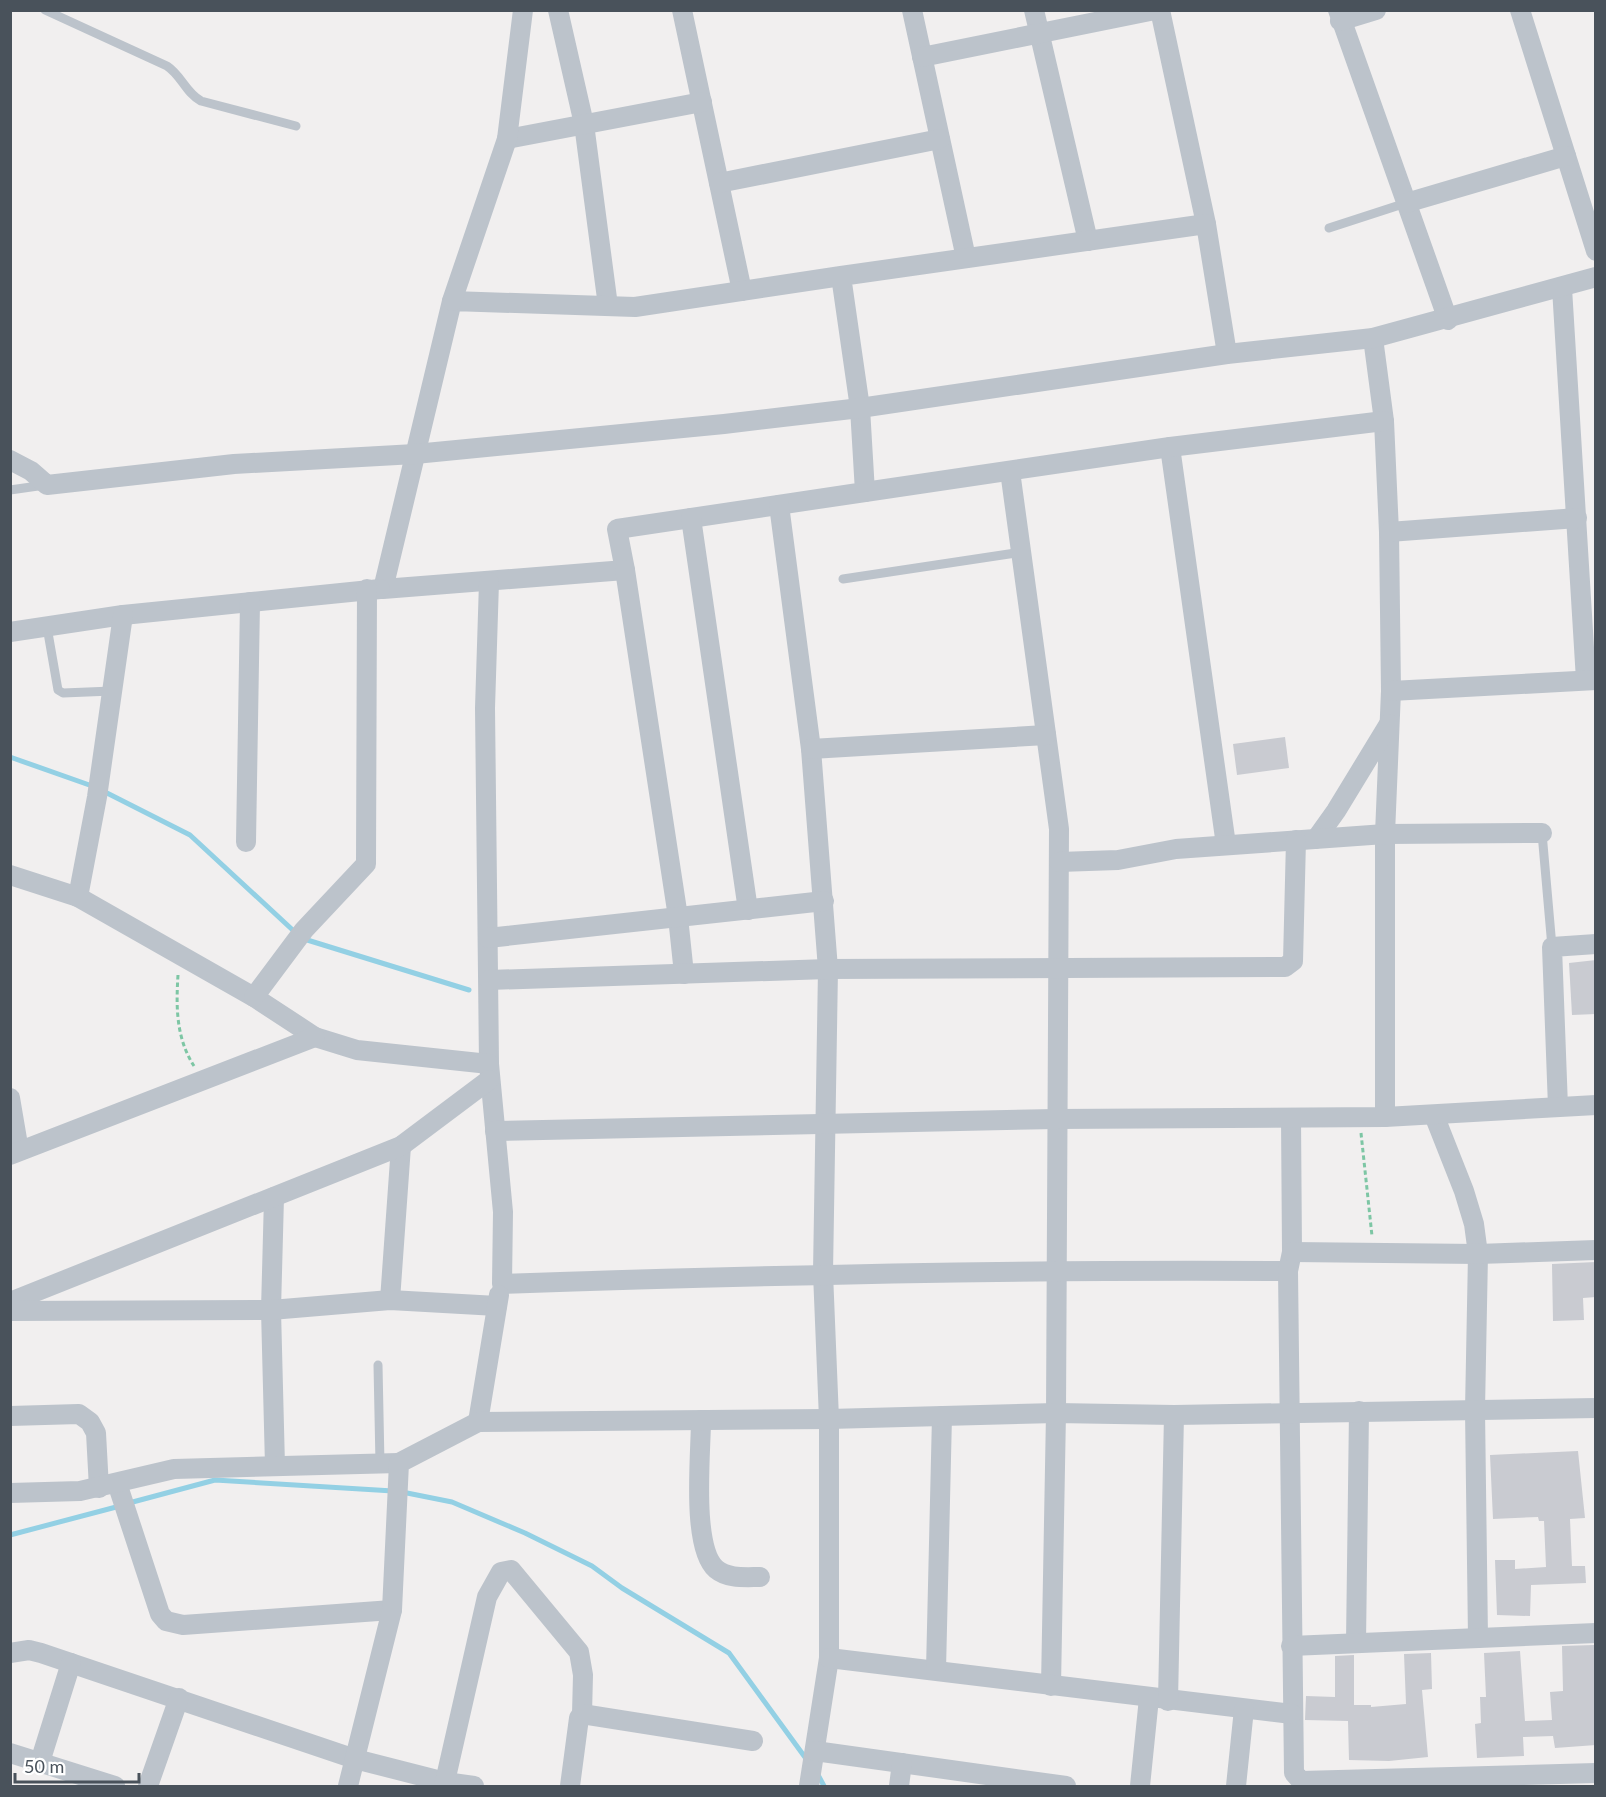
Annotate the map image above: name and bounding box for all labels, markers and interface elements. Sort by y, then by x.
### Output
scale bar [15,1746,140,1784]
text: 50 m [24,1755,64,1777]

